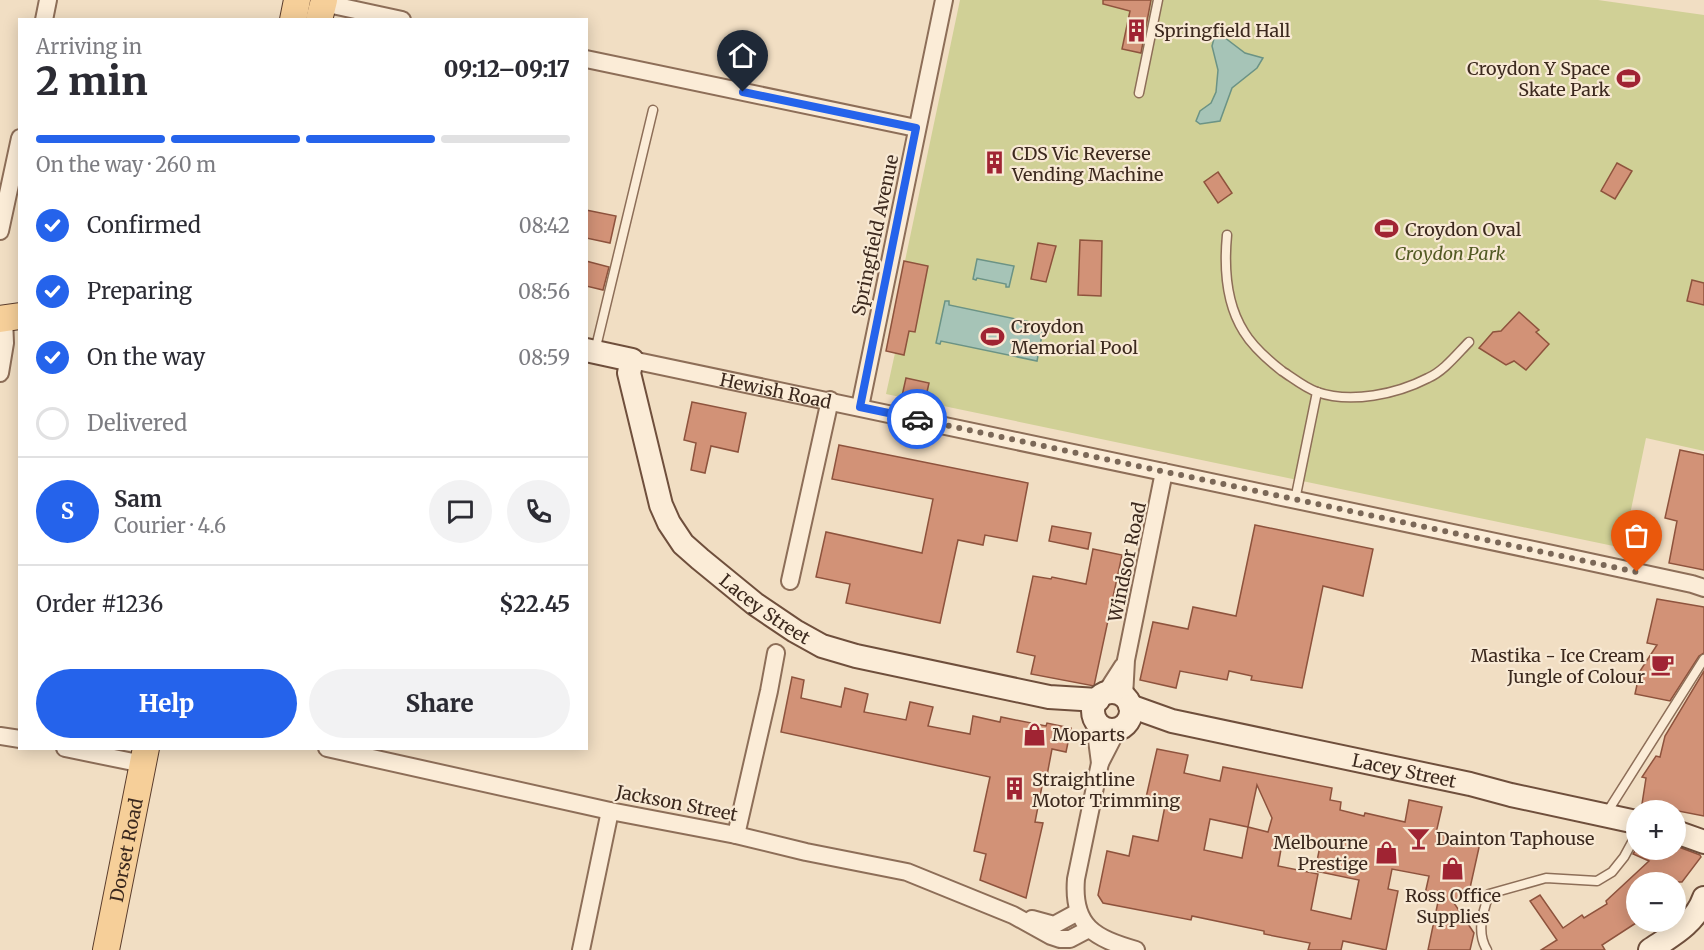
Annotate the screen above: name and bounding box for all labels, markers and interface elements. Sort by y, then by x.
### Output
building icon: Springfield Hall [1123,17,1149,43]
place label: Springfield Hall [1154,19,1291,42]
pin [717,30,768,92]
text: Arriving in [36,34,142,59]
icon: home [726,39,759,72]
text: 09:12–09:17 [444,55,570,83]
text: 2 min [36,57,148,106]
place label: Croydon Y Space Skate Park [1467,57,1611,101]
sports icon: Croydon Y Space Skate Park [1615,65,1641,91]
place label: CDS Vic Reverse Vending Machine [1011,142,1163,186]
building icon: CDS Vic Reverse Vending Machine [981,150,1007,176]
text: On the way · 260 m [36,152,216,177]
street label: Springfield Avenue [847,152,903,318]
icon: check [36,209,69,242]
text: Confirmed [87,211,201,239]
text: 08:42 [519,213,570,238]
sports icon: Croydon Oval [1374,216,1400,242]
place label: Croydon Oval [1405,218,1522,241]
park label: Croydon Park [1395,242,1506,265]
icon: check [36,275,69,308]
text: Preparing [87,277,192,305]
text: 08:56 [518,279,570,304]
place label: Croydon Memorial Pool [1011,315,1138,359]
sports icon: Croydon Memorial Pool [980,323,1006,349]
icon: check [36,341,69,374]
text: On the way [87,343,205,371]
text: 08:59 [518,345,570,370]
street label: Hewish Road [718,367,834,413]
courier [887,389,947,449]
icon: car [901,403,934,436]
text: Delivered [87,409,187,437]
button: chat [429,480,492,543]
button: phone [507,480,570,543]
text: Sam [114,485,162,513]
text: S [61,497,74,525]
street label: Windsor Road [1103,500,1151,625]
pin [1611,510,1662,572]
text: Courier · 4.6 [114,513,226,538]
icon: bag [1620,519,1653,552]
street label: Lacey Street [715,569,814,649]
text: Order #1236 [36,590,163,618]
text: $22.45 [499,590,570,618]
place label: Mastika - Ice Cream Jungle of Colour [1471,644,1645,688]
cafe icon: Mastika - Ice Cream Jungle of Colour [1650,652,1676,678]
button: Help [36,669,297,738]
button: Share [309,669,570,738]
shop icon: Moparts [1021,721,1047,747]
place label: Moparts [1052,723,1125,746]
street label: Lacey Street [1350,748,1459,792]
place label: Straightline Motor Trimming [1032,768,1180,812]
building icon: Straightline Motor Trimming [1001,776,1027,802]
street label: Jackson Street [613,780,740,826]
street label: Dorset Road [104,796,147,904]
map controls [1626,800,1686,932]
button: + [1626,800,1686,860]
bar icon: Dainton Taphouse [1405,825,1431,851]
place label: Dainton Taphouse [1436,827,1595,850]
place label: Melbourne Prestige [1273,831,1368,875]
shop icon: Melbourne Prestige [1373,839,1399,865]
shop icon: Ross Office Supplies [1440,856,1466,882]
button: − [1626,872,1686,932]
place label: Ross Office Supplies [1405,884,1501,928]

